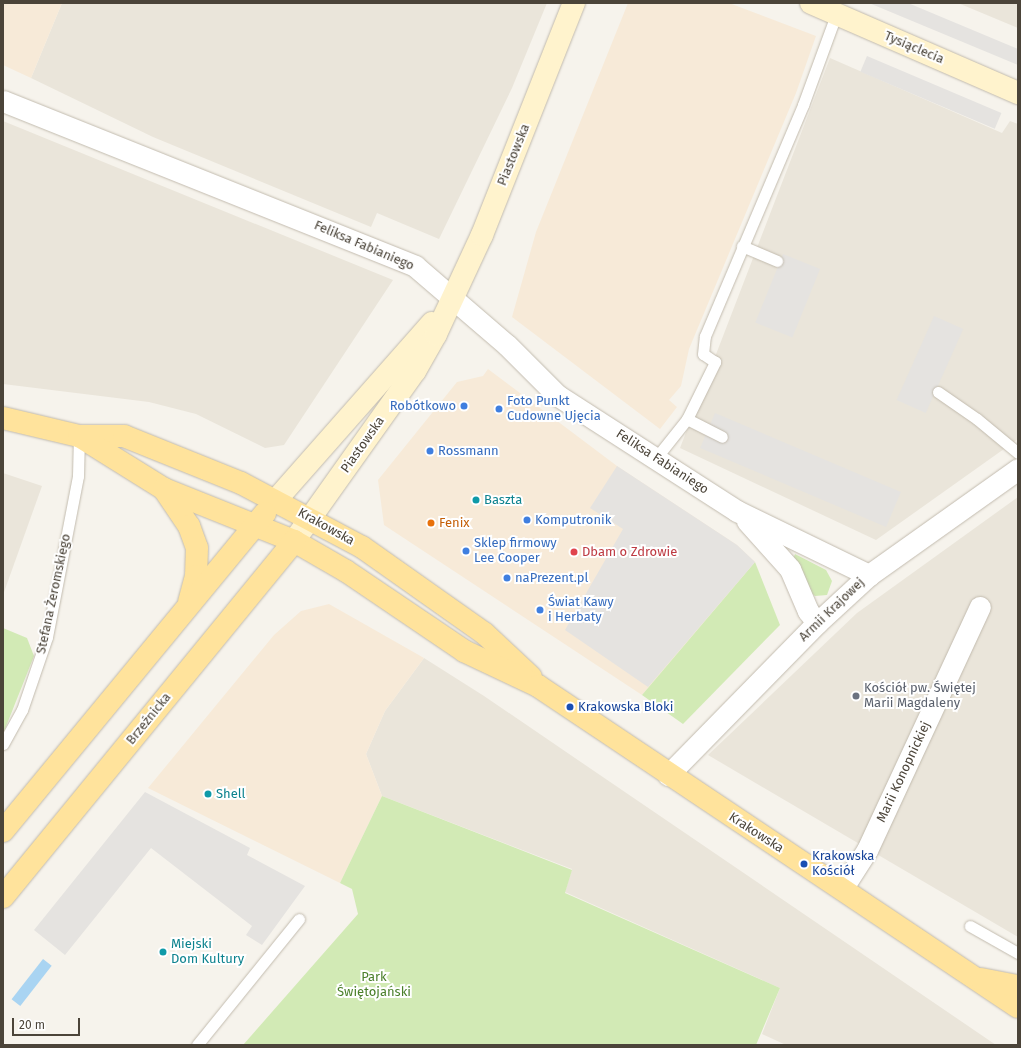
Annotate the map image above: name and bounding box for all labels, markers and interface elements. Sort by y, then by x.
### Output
street label: Tysiąclecia [882,28,946,68]
street label: Piastowska [495,122,533,188]
street label: Feliksa Fabianiego [312,218,416,274]
place label: Foto Punkt Cudowne Ujęcia [507,394,601,425]
place label: Robótkowo [390,398,456,414]
marker: Robótkowo [459,401,469,411]
marker: Foto Punkt Cudowne Ujęcia [494,404,504,414]
street label: Piastowska [338,414,388,476]
street label: Feliksa Fabianiego [613,426,711,498]
place label: Rossmann [438,443,499,459]
marker: Rossmann [425,446,435,456]
place label: Baszta [484,492,522,508]
marker: Baszta [471,495,481,505]
street label: Krakowska [295,505,357,549]
place label: Komputronik [535,512,611,528]
place label: Fenix [439,515,470,531]
marker: Komputronik [522,515,532,525]
marker: Fenix [426,518,436,528]
street label: Stefana Żeromskiego [34,532,74,656]
place label: Sklep firmowy Lee Cooper [474,536,557,567]
place label: Dbam o Zdrowie [582,544,677,560]
marker: Sklep firmowy Lee Cooper [461,546,471,556]
marker: Dbam o Zdrowie [569,547,579,557]
place label: naPrezent.pl [515,570,588,586]
marker: naPrezent.pl [502,573,512,583]
street label: Armii Krajowej [796,575,868,645]
place label: Świat Kawy i Herbaty [548,595,614,626]
marker: Świat Kawy i Herbaty [535,605,545,615]
place label: Kościół pw. Świętej Marii Magdaleny [864,681,976,712]
street label: Brzeźnicka [123,690,175,748]
marker: Kościół pw. Świętej Marii Magdaleny [851,691,861,701]
place label: Krakowska Bloki [578,699,673,715]
marker: Krakowska Bloki [565,702,575,712]
street label: Marii Konopnickiej [874,719,934,825]
place label: Shell [216,786,245,802]
marker: Shell [203,789,213,799]
street label: Krakowska [726,809,786,857]
place label: Krakowska Kościół [812,849,874,880]
marker: Krakowska Kościół [799,859,809,869]
place label: Miejski Dom Kultury [171,937,244,968]
marker: Miejski Dom Kultury [158,947,168,957]
park label: Park Świętojański [337,970,411,1001]
scale bar [14,1010,82,1036]
text: 20 m [19,1018,45,1032]

